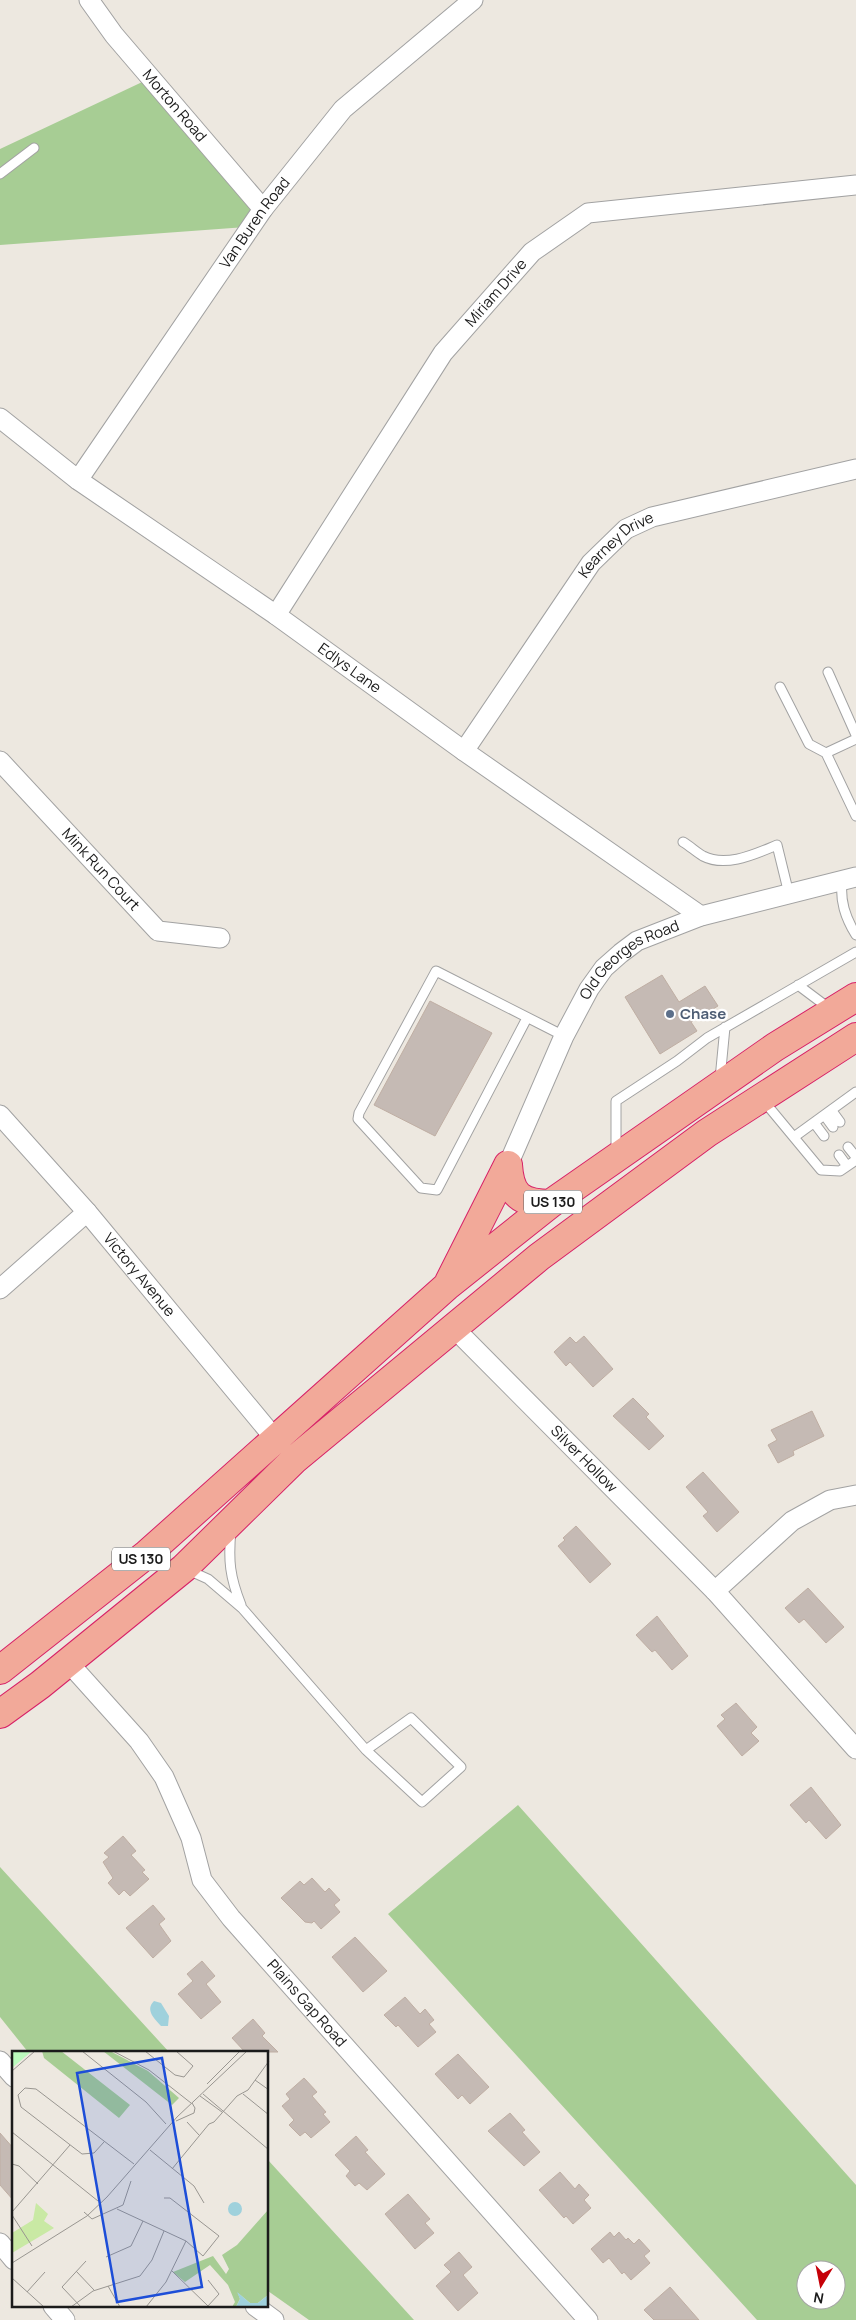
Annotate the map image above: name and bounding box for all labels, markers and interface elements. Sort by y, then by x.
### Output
street label: Morton Road [138,65,212,146]
street label: Van Buren Road [214,173,294,273]
street label: Miriam Drive [460,254,532,331]
street label: Kearney Drive [573,507,657,582]
street label: Edlys Lane [314,638,386,698]
street label: Mink Run Court [57,823,145,915]
street label: Old Georges Road [574,915,682,1003]
place label: Chase [680,1003,726,1024]
marker: Chase [664,1008,676,1020]
road number: US 130 [524,1190,582,1214]
street label: Victory Avenue [99,1228,181,1321]
street label: Silver Hollow [546,1420,623,1497]
road number: US 130 [112,1548,170,1570]
street label: Plains Gap Road [263,1955,352,2051]
inset map [12,2051,269,2308]
north arrow [796,2260,846,2310]
text: N [812,2288,825,2309]

